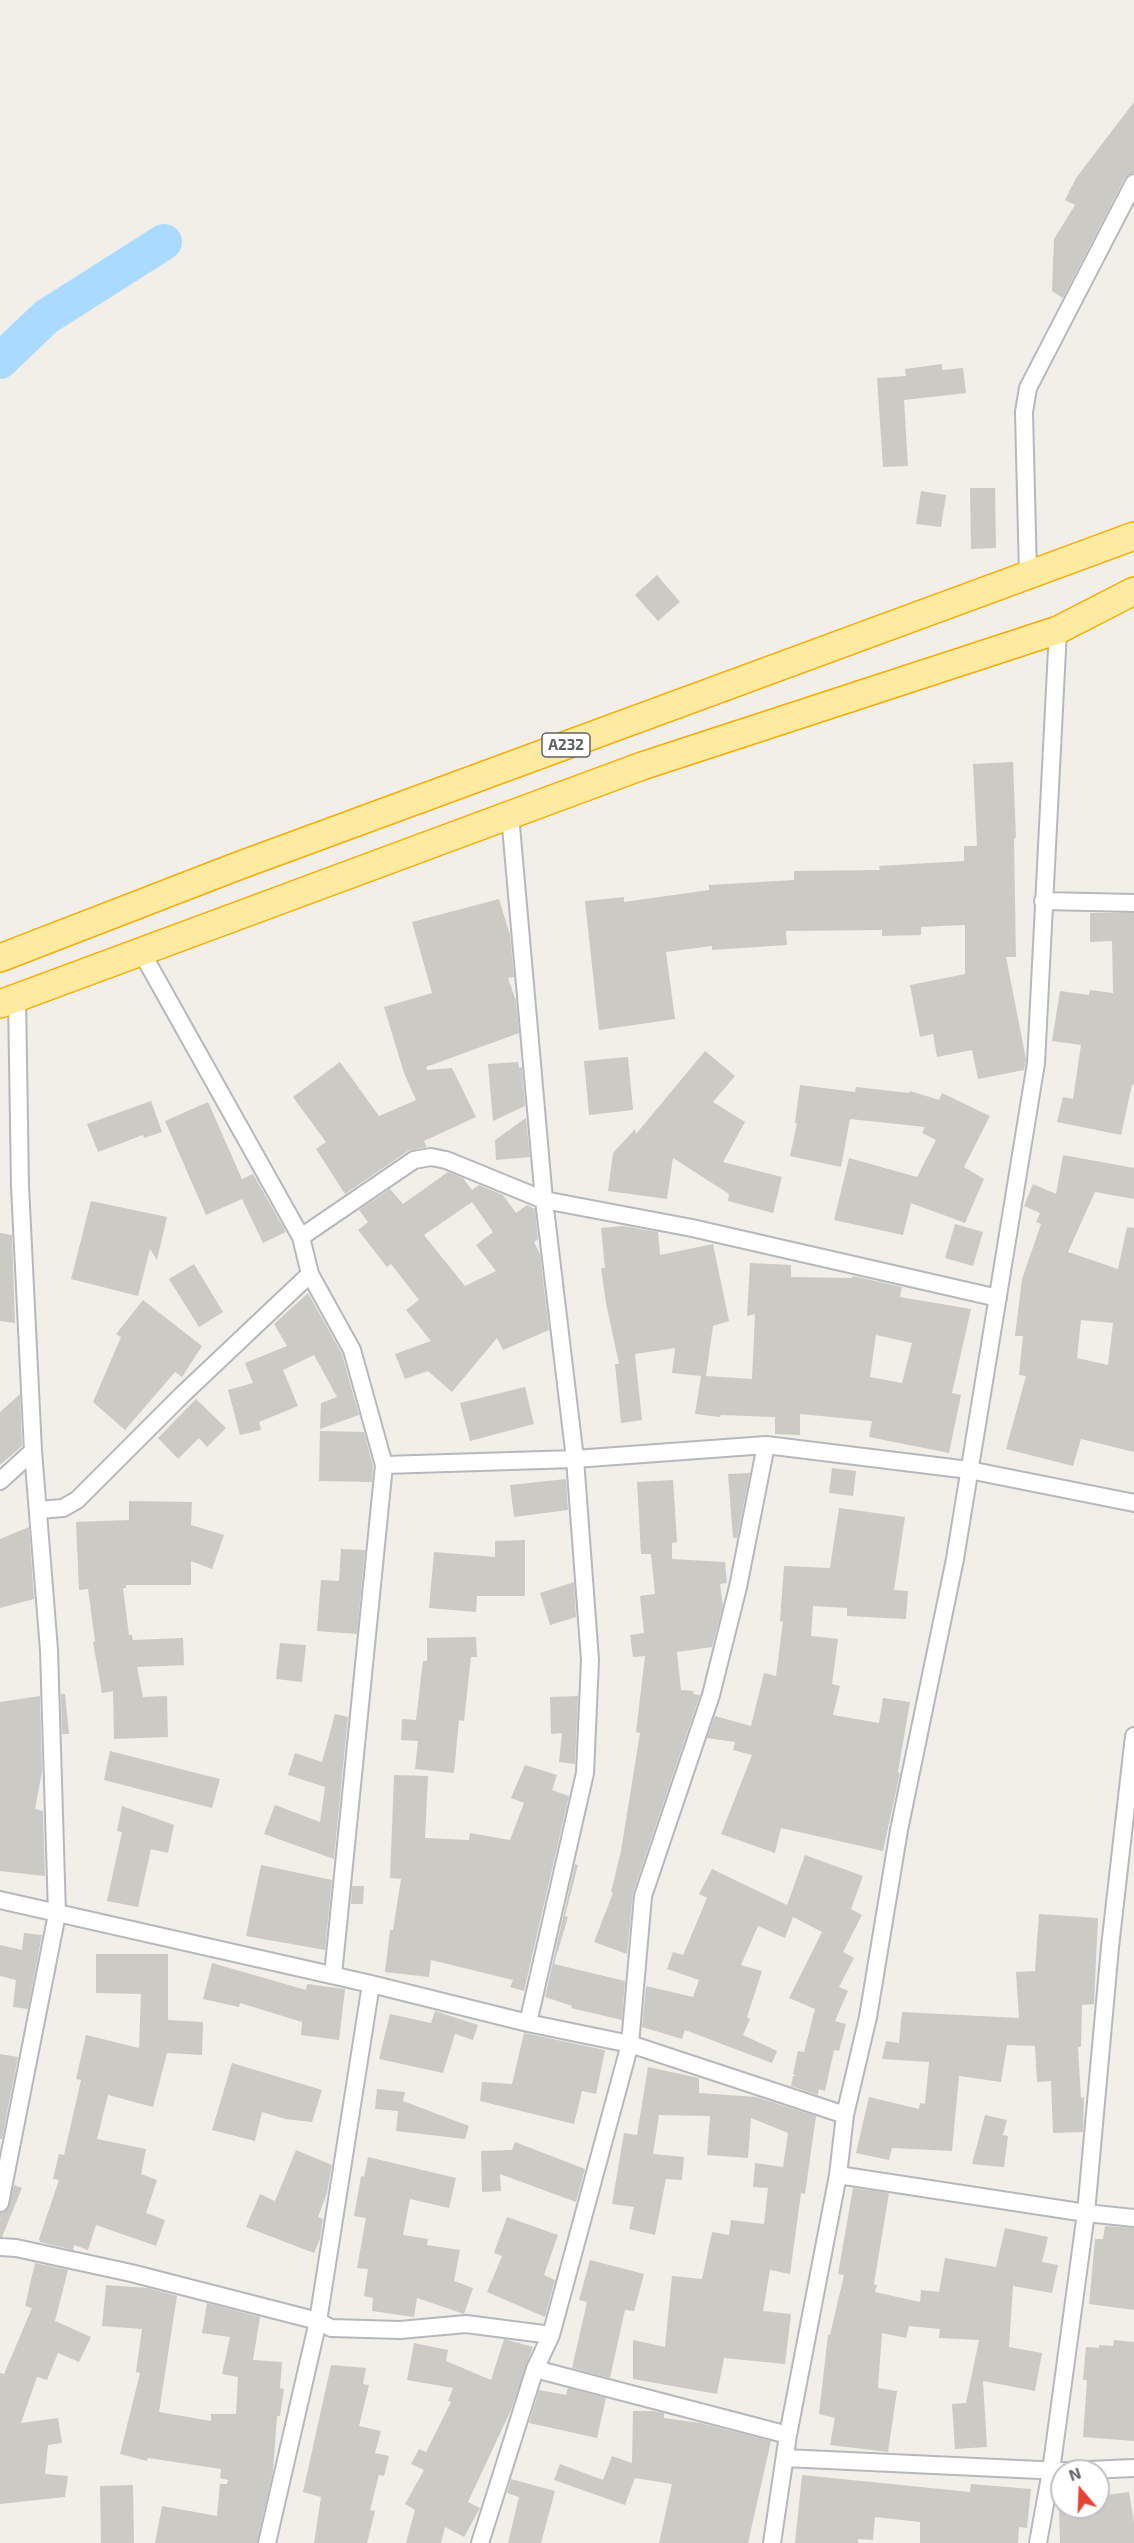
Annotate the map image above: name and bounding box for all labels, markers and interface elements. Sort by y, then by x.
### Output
road number: A232 [542,733,590,757]
north arrow [1050,2459,1110,2519]
text: N [1066,2463,1083,2484]

